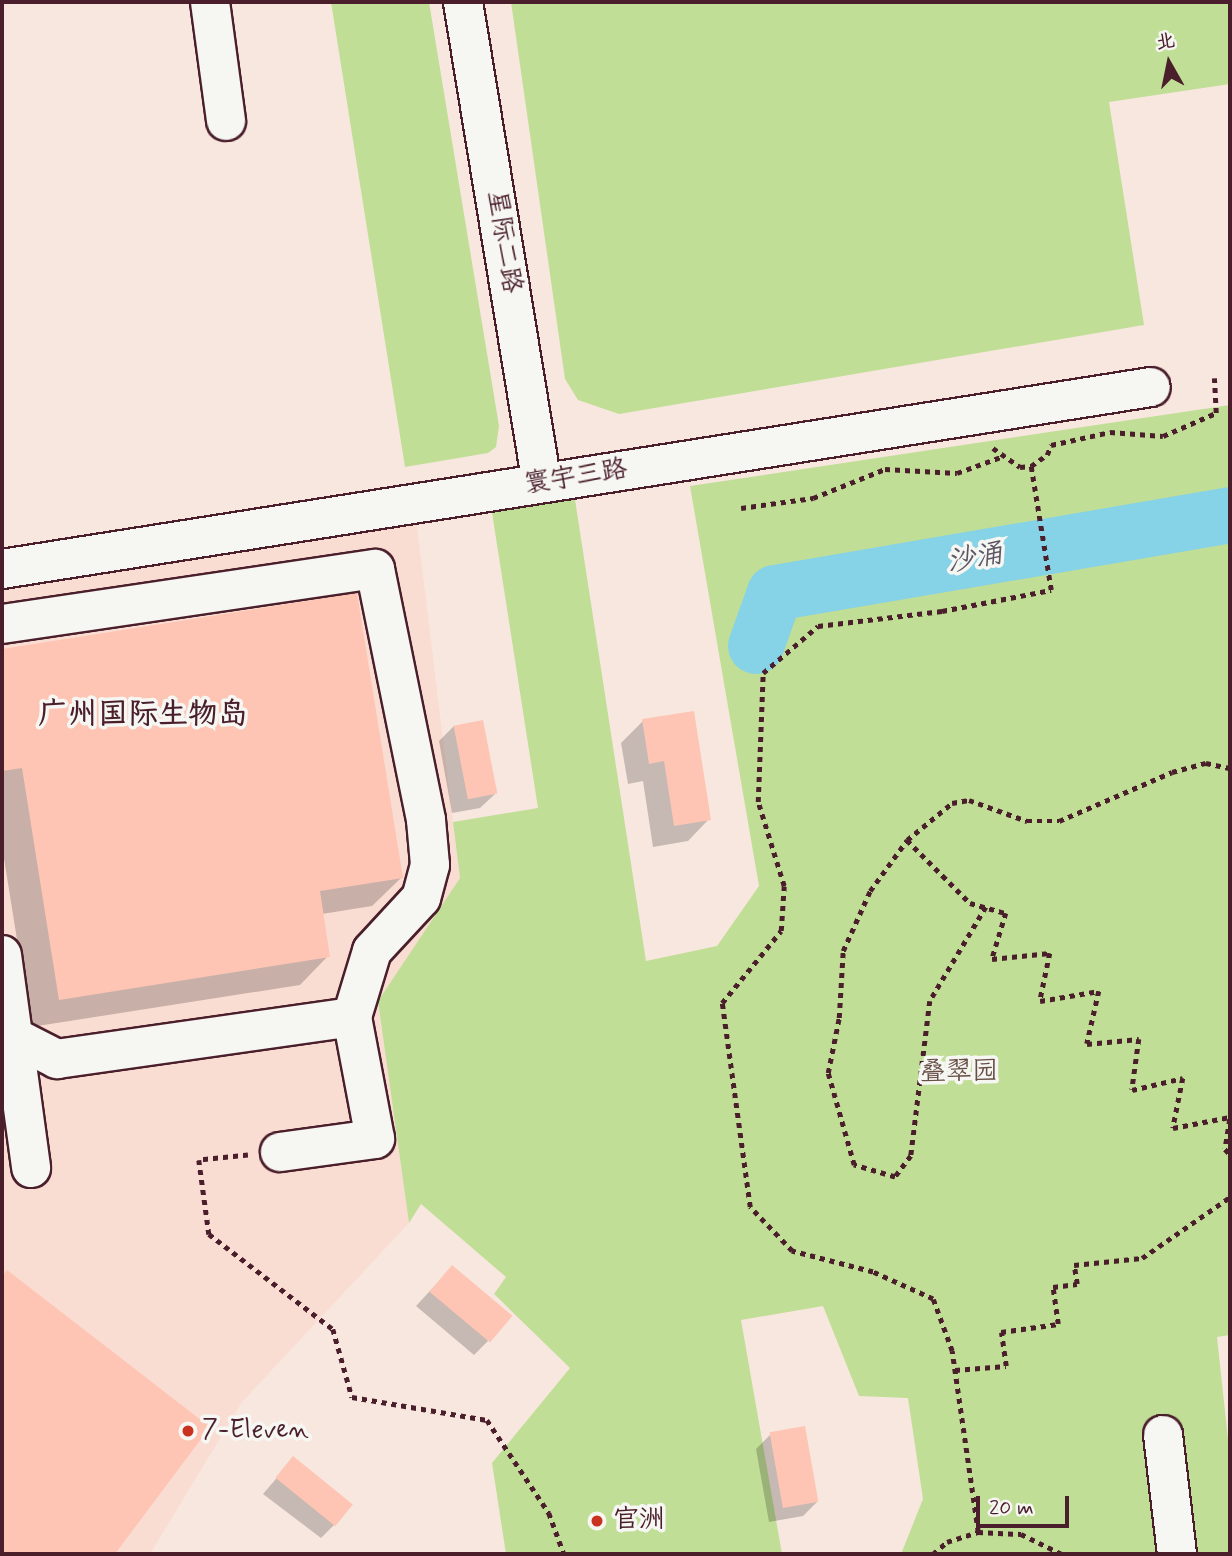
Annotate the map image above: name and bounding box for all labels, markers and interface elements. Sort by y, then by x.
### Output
north arrow [1134,28,1204,98]
text: 北 [1154,28,1177,56]
street label: 星际二路 [479,188,527,296]
street label: 寰宇三路 [522,454,630,502]
water label: 沙涌 [945,538,1005,580]
district label: 广州国际生物岛 [38,697,248,733]
park label: 叠翠园 [920,1057,998,1089]
place label: 7-Eleven [202,1415,309,1447]
marker: 7-Eleven [180,1423,196,1439]
scale bar [980,1482,1073,1526]
text: 20 m [989,1494,1034,1522]
place label: 官洲 [613,1505,665,1537]
marker: 官洲 [587,1511,607,1531]

